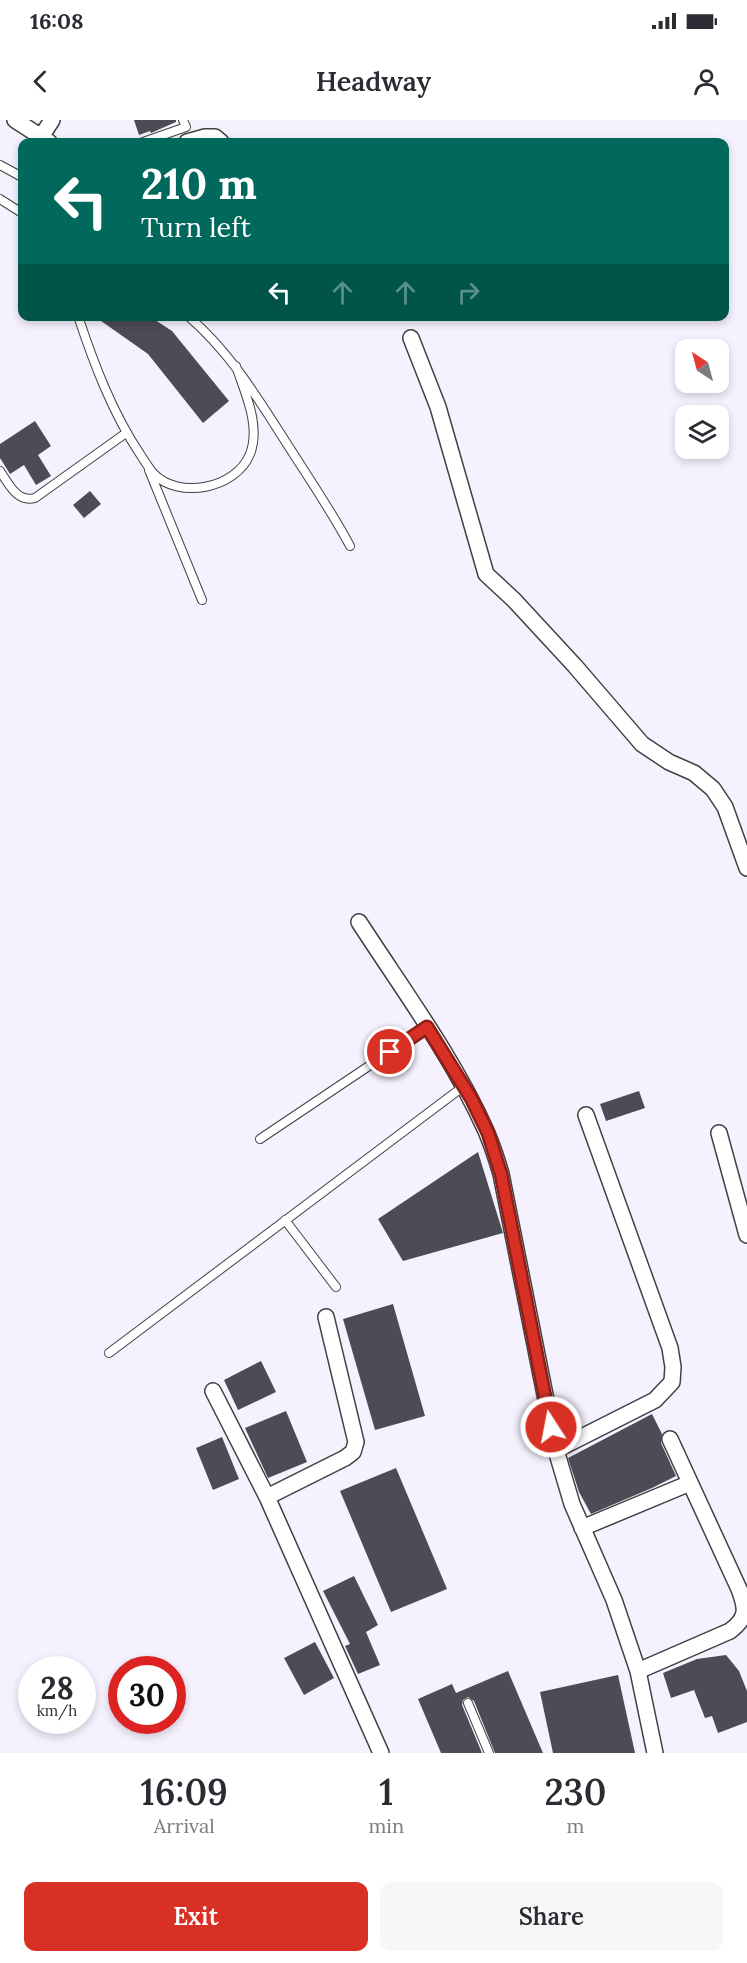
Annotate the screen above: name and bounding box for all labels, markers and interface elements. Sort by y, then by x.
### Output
text: 16:08 [30,7,84,35]
text: Headway [316,64,431,98]
icon: back [24,65,57,98]
icon: person [690,65,723,98]
text: 210 m [141,157,257,211]
icon: left [42,162,120,240]
text: Turn left [141,210,251,244]
icon: left [263,276,296,309]
icon: ahead [326,276,359,309]
icon: ahead [389,276,422,309]
icon: right [452,276,485,309]
north arrow [675,339,729,393]
map controls [675,339,729,459]
button: layers [675,405,729,459]
pin [364,1026,415,1077]
icon: arrive [373,1035,406,1068]
position arrow [519,1395,583,1459]
speed limit sign: 30 [108,1656,186,1734]
text: 28 [40,1669,74,1707]
text: km/h [37,1701,77,1720]
text: 16:09 [141,1769,228,1815]
text: 1 [379,1769,393,1815]
text: 230 [545,1769,606,1815]
text: Arrival [154,1813,215,1838]
text: min [368,1813,404,1838]
text: m [567,1813,584,1838]
button: Exit [24,1882,368,1951]
button: Share [380,1882,723,1951]

